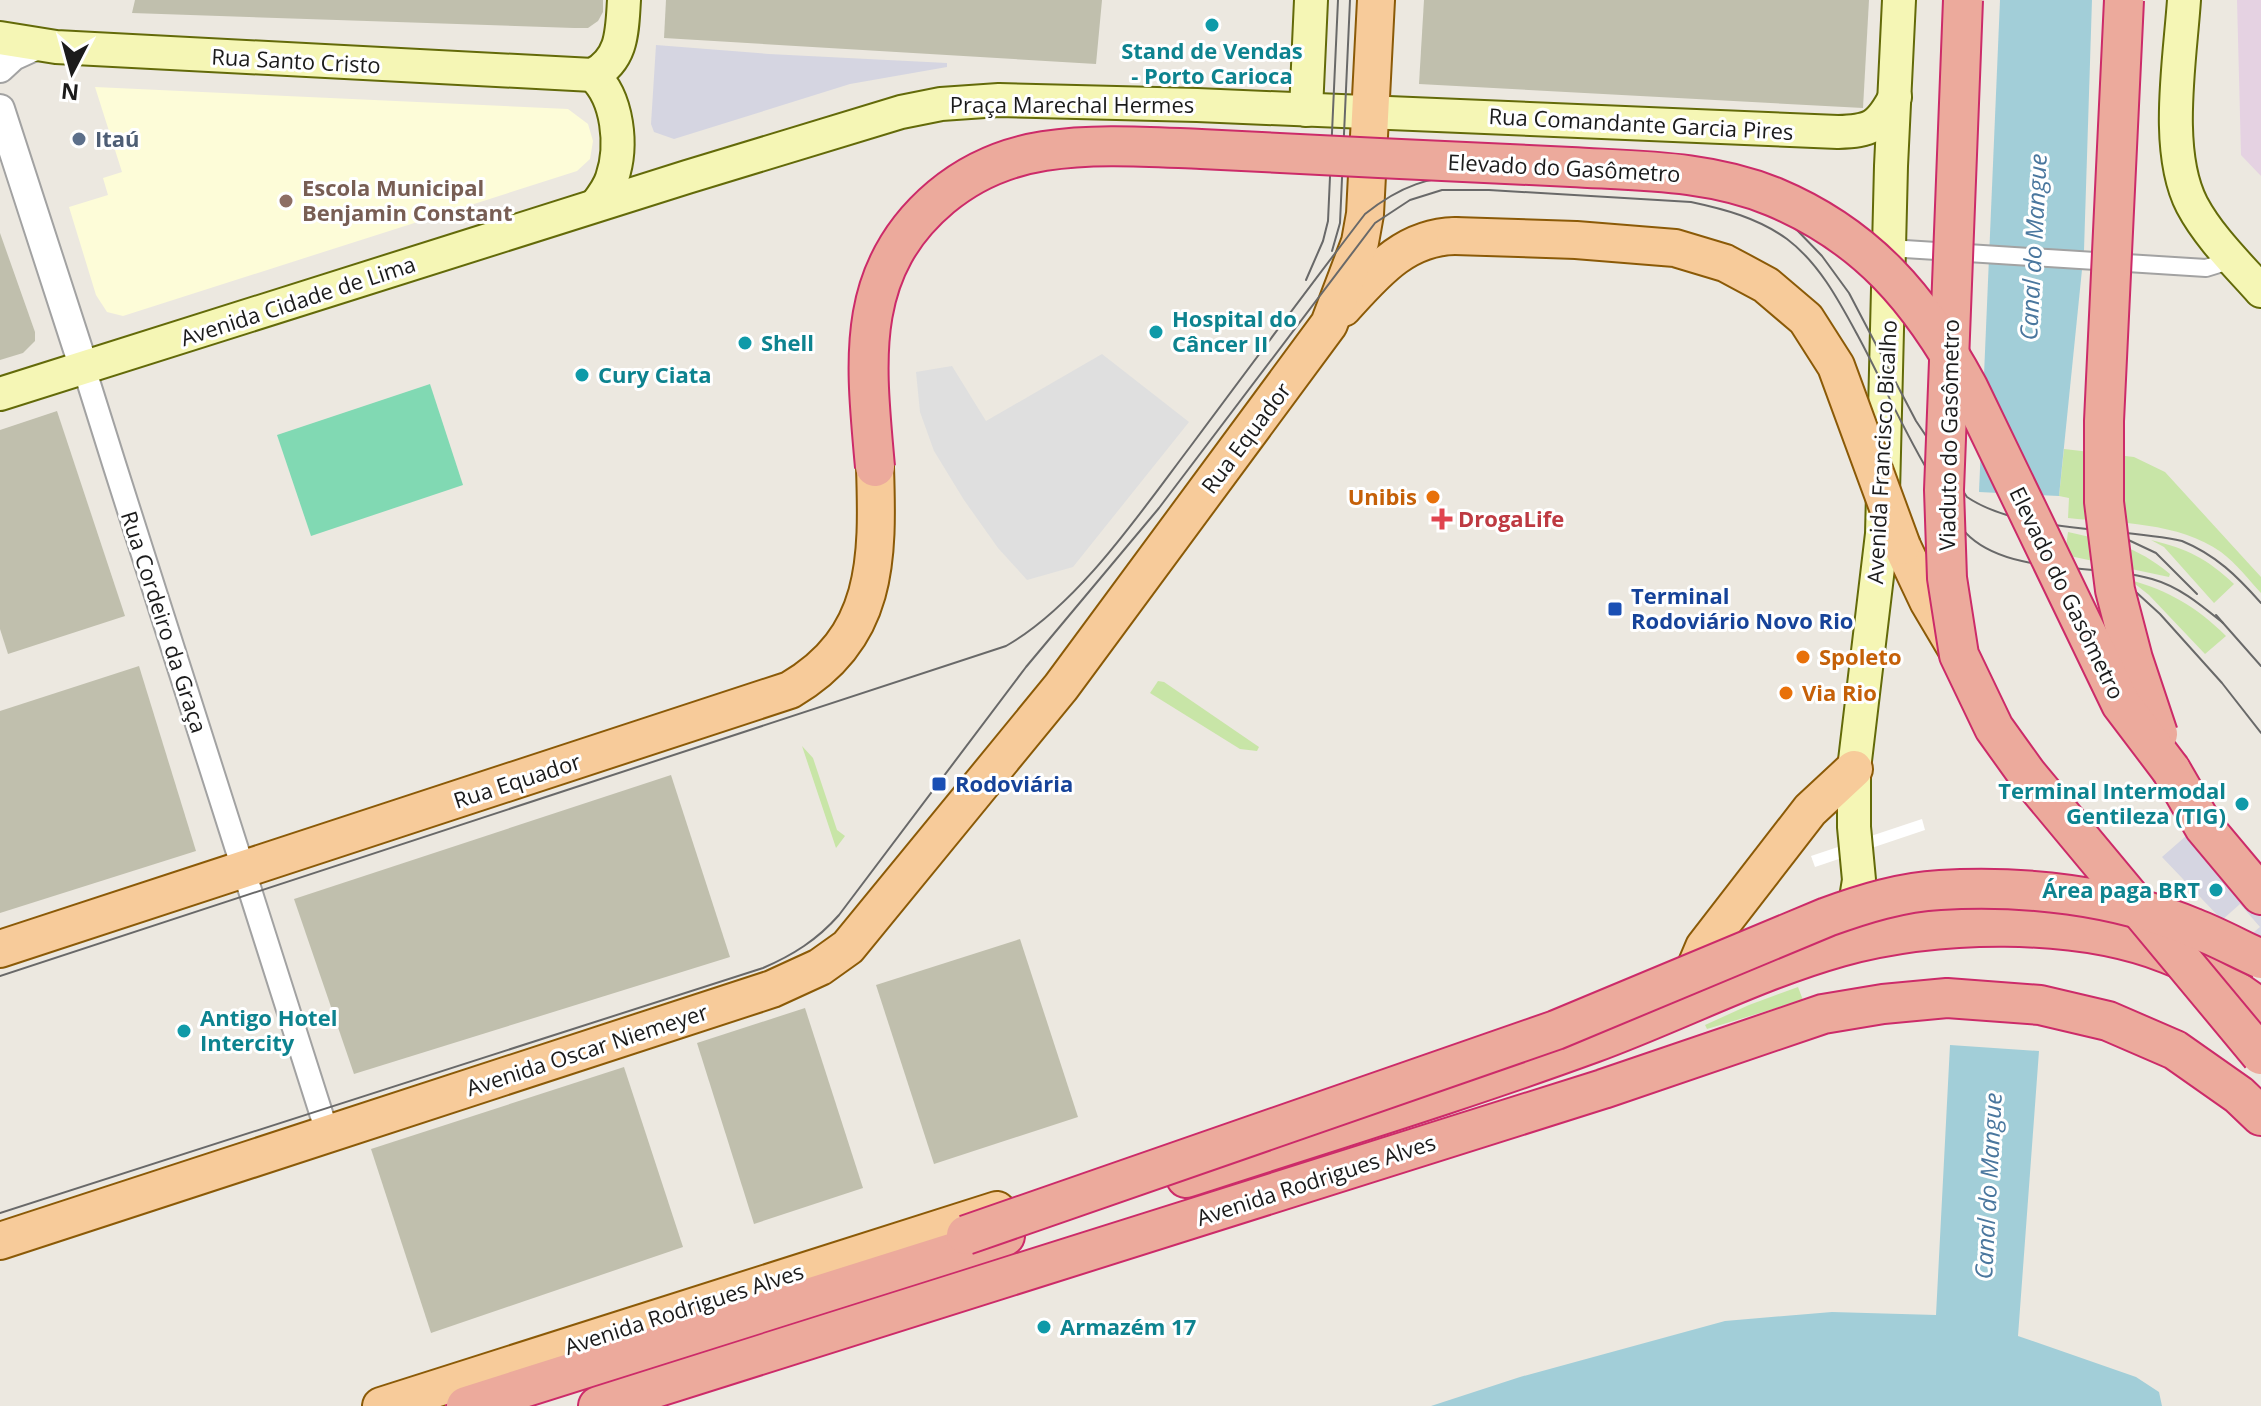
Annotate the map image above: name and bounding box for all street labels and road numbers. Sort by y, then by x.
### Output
street label: Rua Santo Cristo [211,41,381,79]
street label: Praça Marechal Hermes [950,89,1194,119]
street label: Rua Comandante Garcia Pires [1488,100,1794,146]
street label: Elevado do Gasômetro [1447,146,1681,188]
street label: Avenida Cidade de Lima [176,248,419,352]
street label: Avenida Francisco Bicalho [1859,319,1903,585]
street label: Viaduto do Gasômetro [1931,319,1965,551]
street label: Rua Equador [1193,376,1297,499]
street label: Elevado do Gasômetro [2003,481,2132,704]
street label: Rua Cordeiro da Graça [115,507,215,737]
street label: Rua Equador [449,745,584,815]
street label: Avenida Oscar Niemeyer [462,996,711,1102]
street label: Avenida Rodrigues Alves [1192,1126,1439,1232]
street label: Avenida Rodrigues Alves [560,1255,807,1361]

